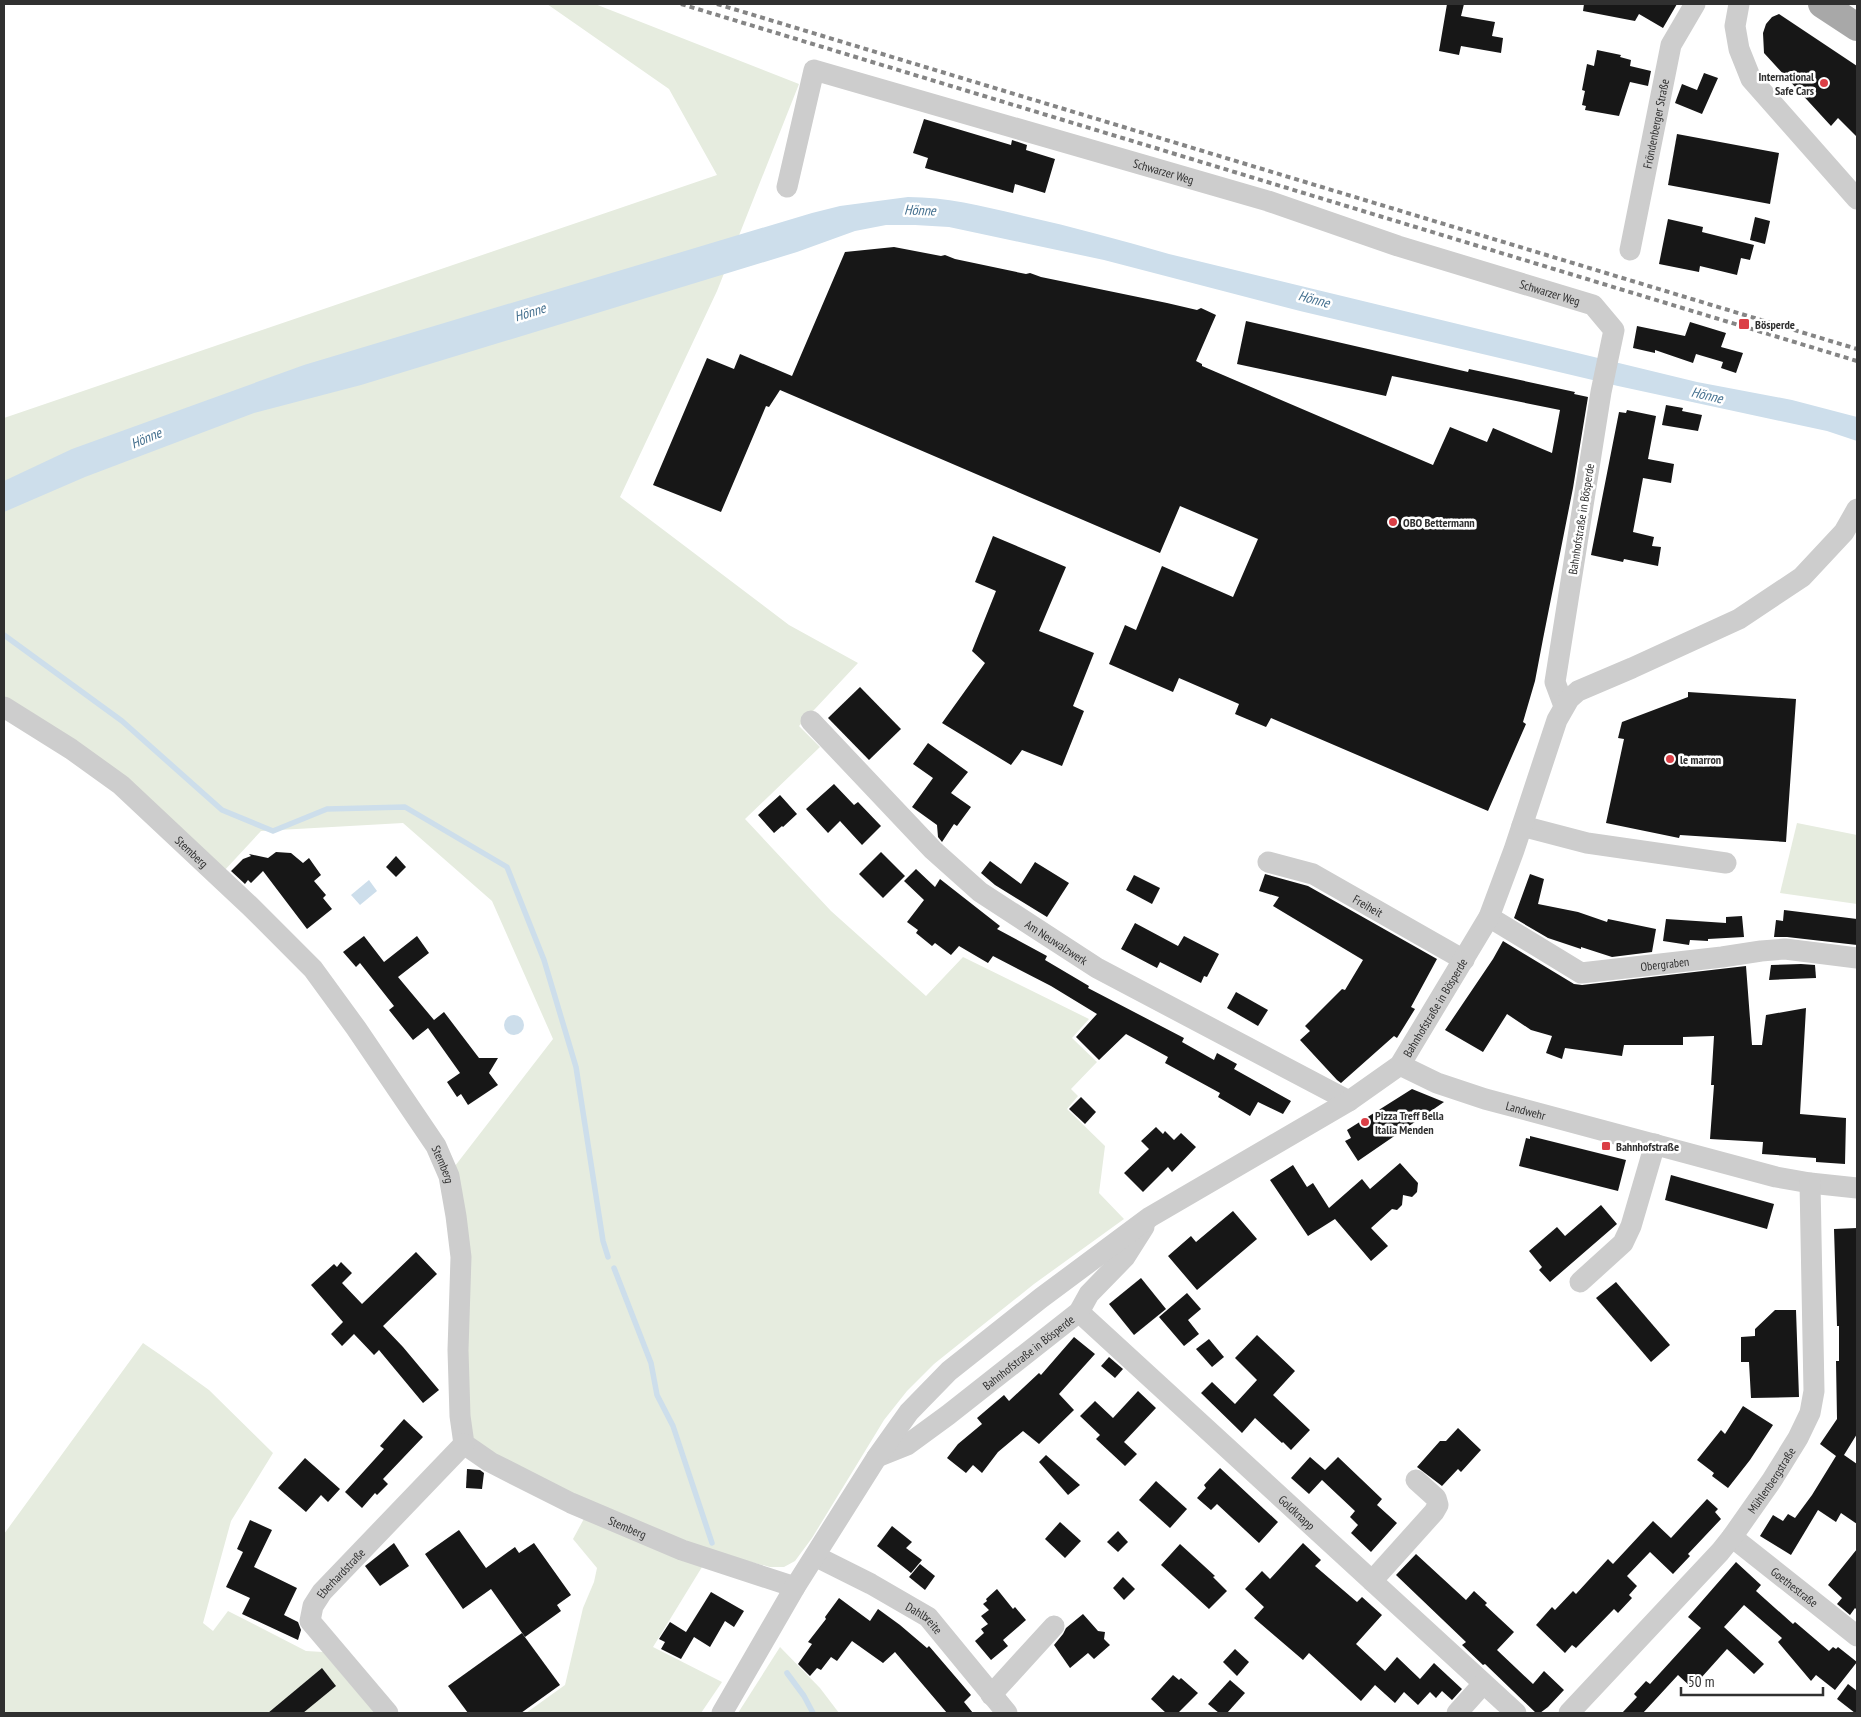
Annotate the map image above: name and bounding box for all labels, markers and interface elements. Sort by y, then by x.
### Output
place label: International Safe Cars [1758,69,1814,98]
street label: Fröndenberger Straße [1639,77,1672,170]
marker: International Safe Cars [1818,77,1830,89]
street label: Schwarzer Weg [1132,155,1196,187]
water label: Hönne [904,200,937,220]
street label: Schwarzer Weg [1518,276,1582,308]
water label: Hönne [1296,286,1333,312]
water label: Hönne [512,298,549,325]
marker: Bösperde [1737,317,1751,331]
place label: Bösperde [1755,317,1795,332]
water label: Hönne [1690,383,1726,408]
water label: Hönne [128,423,165,452]
street label: Bahnhofstraße in Bösperde [1565,462,1597,576]
place label: OBO Bettermann [1403,515,1475,530]
marker: OBO Bettermann [1387,516,1399,528]
place label: le marron [1680,752,1721,767]
marker: le marron [1664,753,1676,765]
street label: Stemberg [172,832,212,871]
street label: Freiheit [1350,891,1386,920]
street label: Am Neuwalzwerk [1023,916,1091,968]
street label: Obergraben [1640,953,1690,974]
street label: Bahnhofstraße in Bösperde [1399,955,1470,1059]
street label: Landwehr [1504,1097,1548,1123]
place label: Pizza Treff Bella Italia Menden [1375,1108,1444,1137]
marker: Pizza Treff Bella Italia Menden [1359,1116,1371,1128]
place label: Bahnhofstraße [1616,1139,1679,1154]
marker: Bahnhofstraße [1600,1140,1612,1152]
street label: Stemberg [429,1143,458,1184]
street label: Bahnhofstraße in Bösperde [979,1311,1077,1393]
street label: Mühlenbergstraße [1744,1444,1798,1516]
street label: Goldknapp [1276,1492,1318,1533]
street label: Stemberg [606,1512,649,1542]
street label: Eberhardstraße [313,1545,368,1601]
street label: Goethestraße [1768,1563,1821,1610]
street label: Dahlbreite [903,1598,946,1637]
scale bar [1681,1664,1824,1696]
text: 50 m [1688,1672,1714,1691]

